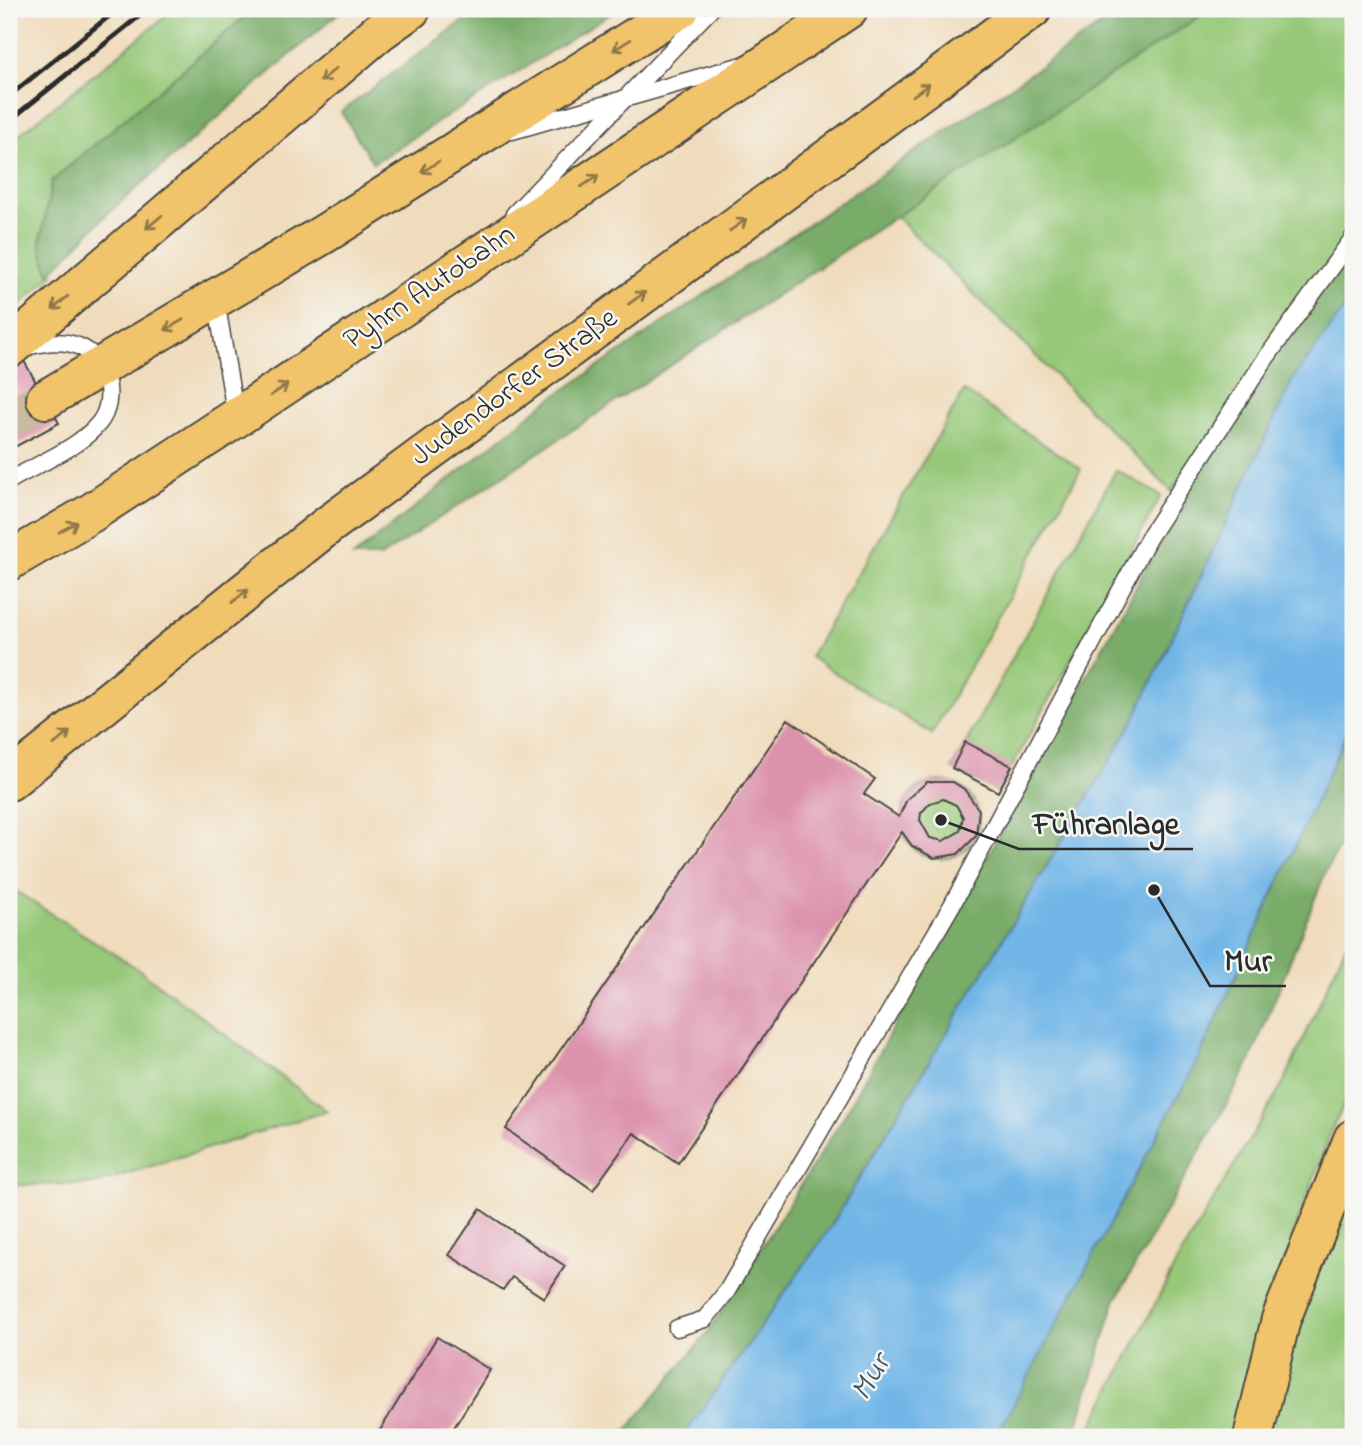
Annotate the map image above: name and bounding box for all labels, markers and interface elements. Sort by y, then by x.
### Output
one-way arrow [613,39,633,53]
one-way arrow [319,67,337,83]
one-way arrow [911,83,930,97]
one-way arrow [421,161,441,175]
one-way arrow [580,174,599,188]
one-way arrow [145,214,163,230]
street label: Pyhrn Autobahn [335,214,525,362]
one-way arrow [728,217,747,232]
one-way arrow [628,291,646,306]
one-way arrow [51,295,69,311]
street label: Judendorfer Straße [402,297,628,478]
one-way arrow [164,318,184,332]
one-way arrow [269,382,288,397]
one-way arrow [57,520,77,534]
one-way arrow [230,589,248,604]
one-way arrow [52,731,71,746]
callout: Führanlage [1019,796,1193,849]
text: Führanlage [1031,803,1181,851]
callout: Mur [1210,933,1286,986]
text: Mur [1224,940,1273,987]
water label: Mur [840,1342,906,1410]

